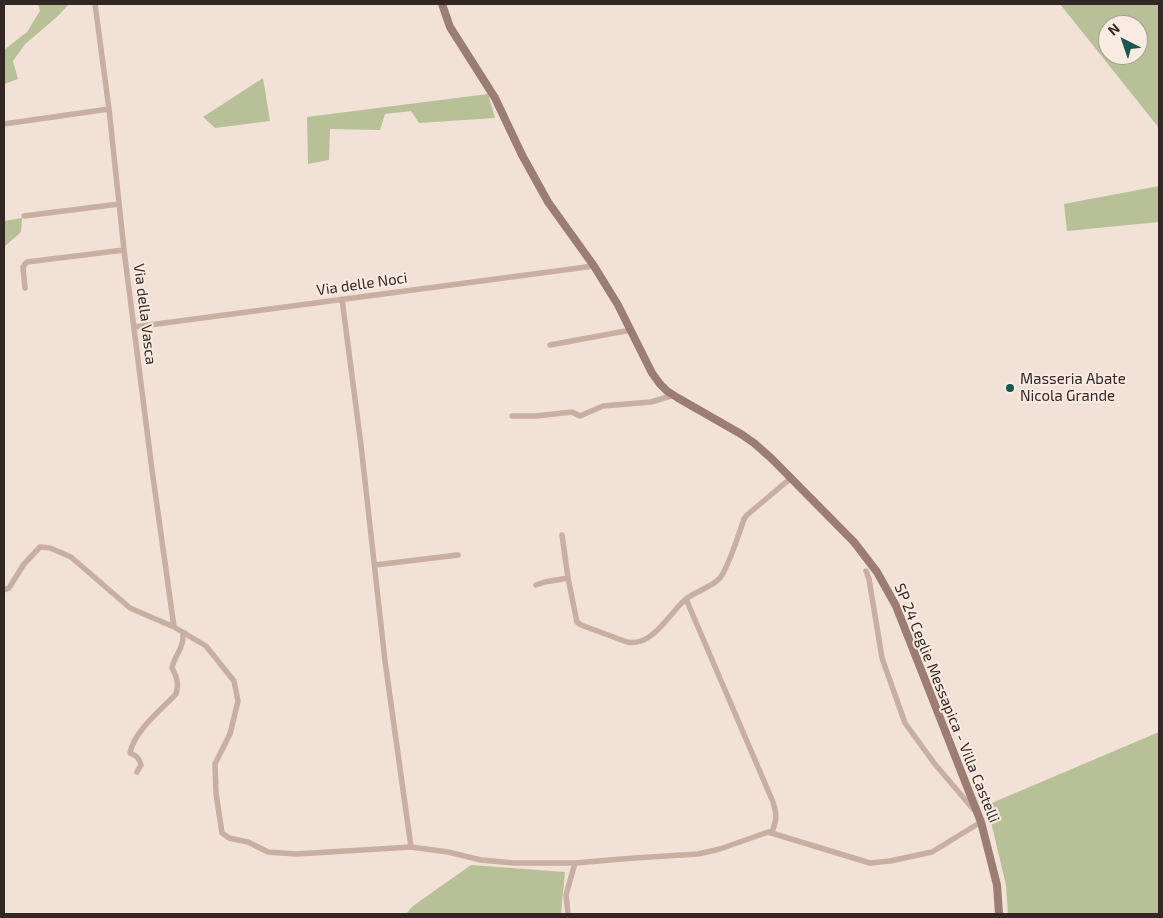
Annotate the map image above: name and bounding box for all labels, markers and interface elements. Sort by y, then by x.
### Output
north arrow [1098,15,1148,65]
text: N [1104,19,1123,39]
street label: Via della Vasca [130,262,160,366]
street label: Via delle Noci [315,269,409,299]
place label: Masseria Abate Nicola Grande [1020,370,1126,405]
marker: Masseria Abate Nicola Grande [1004,382,1016,394]
street label: SP 24 Ceglie Messapica - Villa Castelli [891,581,1003,825]

